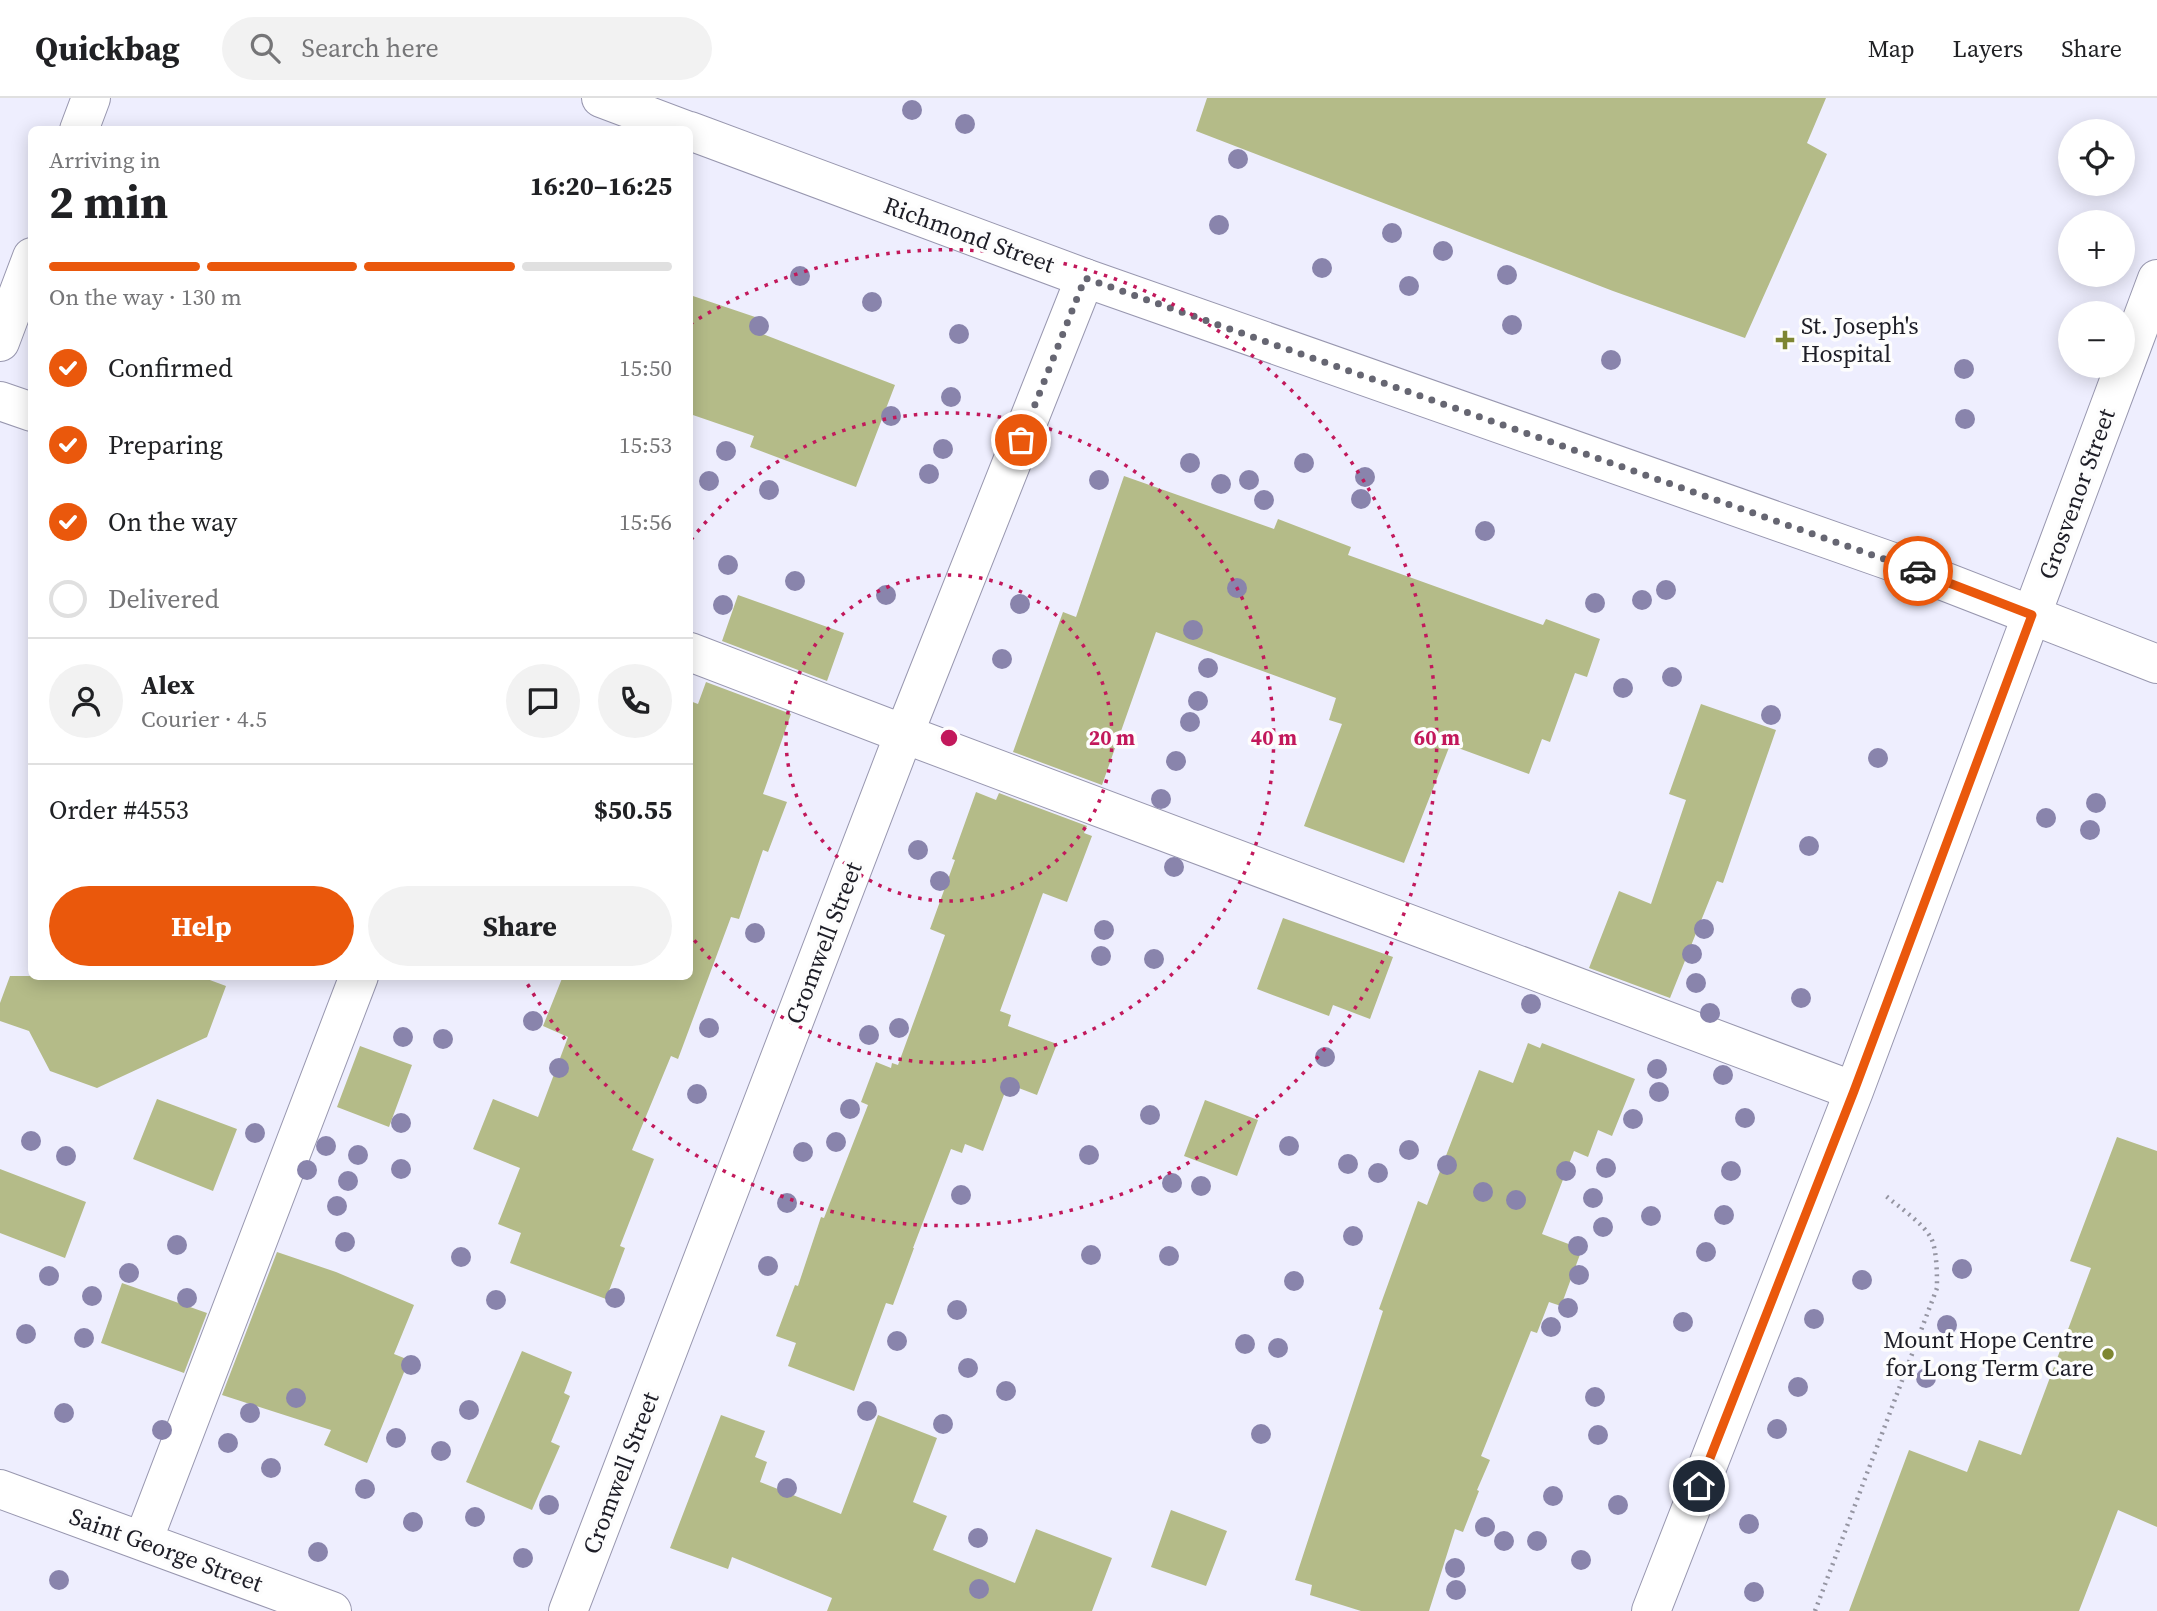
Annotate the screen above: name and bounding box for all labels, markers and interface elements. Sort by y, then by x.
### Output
search box [222,17,712,80]
text: Quickbag [35,26,180,71]
icon: search [246,29,284,67]
text: Search here [302,30,439,66]
text: Map [1868,32,1915,65]
text: Layers [1953,32,2023,65]
text: Share [2061,32,2122,65]
map controls [2058,119,2135,378]
button: locate [2058,119,2135,196]
text: Arriving in [49,144,161,176]
text: 16:20–16:25 [530,168,672,204]
text: 2 min [49,170,168,233]
street label: Richmond Street [879,188,1059,281]
button: + [2058,210,2135,287]
text: On the way · 130 m [49,281,242,313]
button: − [2058,301,2135,378]
place label: St. Joseph's Hospital [1801,309,1919,370]
marker: St. Joseph's Hospital [1775,330,1795,350]
icon: check [49,349,87,387]
text: Confirmed [108,350,233,386]
text: 15:50 [619,352,672,384]
street label: Grosvenor Street [2030,404,2123,584]
pin [991,410,1051,470]
icon: bag [1002,421,1040,459]
icon: check [49,426,87,464]
text: Preparing [108,427,223,463]
text: 15:53 [619,429,672,461]
icon: check [49,503,87,541]
text: On the way [108,504,237,540]
text: 15:56 [619,506,672,538]
courier [1883,536,1953,606]
icon: car [1899,552,1937,590]
text: Delivered [108,581,219,617]
button: person [49,664,123,738]
button: chat [506,664,580,738]
button: phone [598,664,672,738]
text: Alex [141,667,195,703]
text: Courier · 4.5 [141,703,267,735]
text: 20 m [1089,723,1135,752]
text: 40 m [1251,723,1297,752]
text: 60 m [1414,723,1460,752]
centre of rings [937,726,961,750]
text: Order #4553 [49,792,189,828]
text: $50.55 [594,792,672,828]
street label: Cromwell Street [777,857,870,1029]
button: Help [49,886,354,966]
button: Share [368,886,672,966]
place label: Mount Hope Centre for Long Term Care [1883,1323,2094,1384]
marker: Mount Hope Centre for Long Term Care [2100,1346,2116,1362]
street label: Cromwell Street [574,1387,667,1559]
pin [1669,1456,1729,1516]
icon: home [1680,1467,1718,1505]
street label: Saint George Street [65,1499,267,1600]

